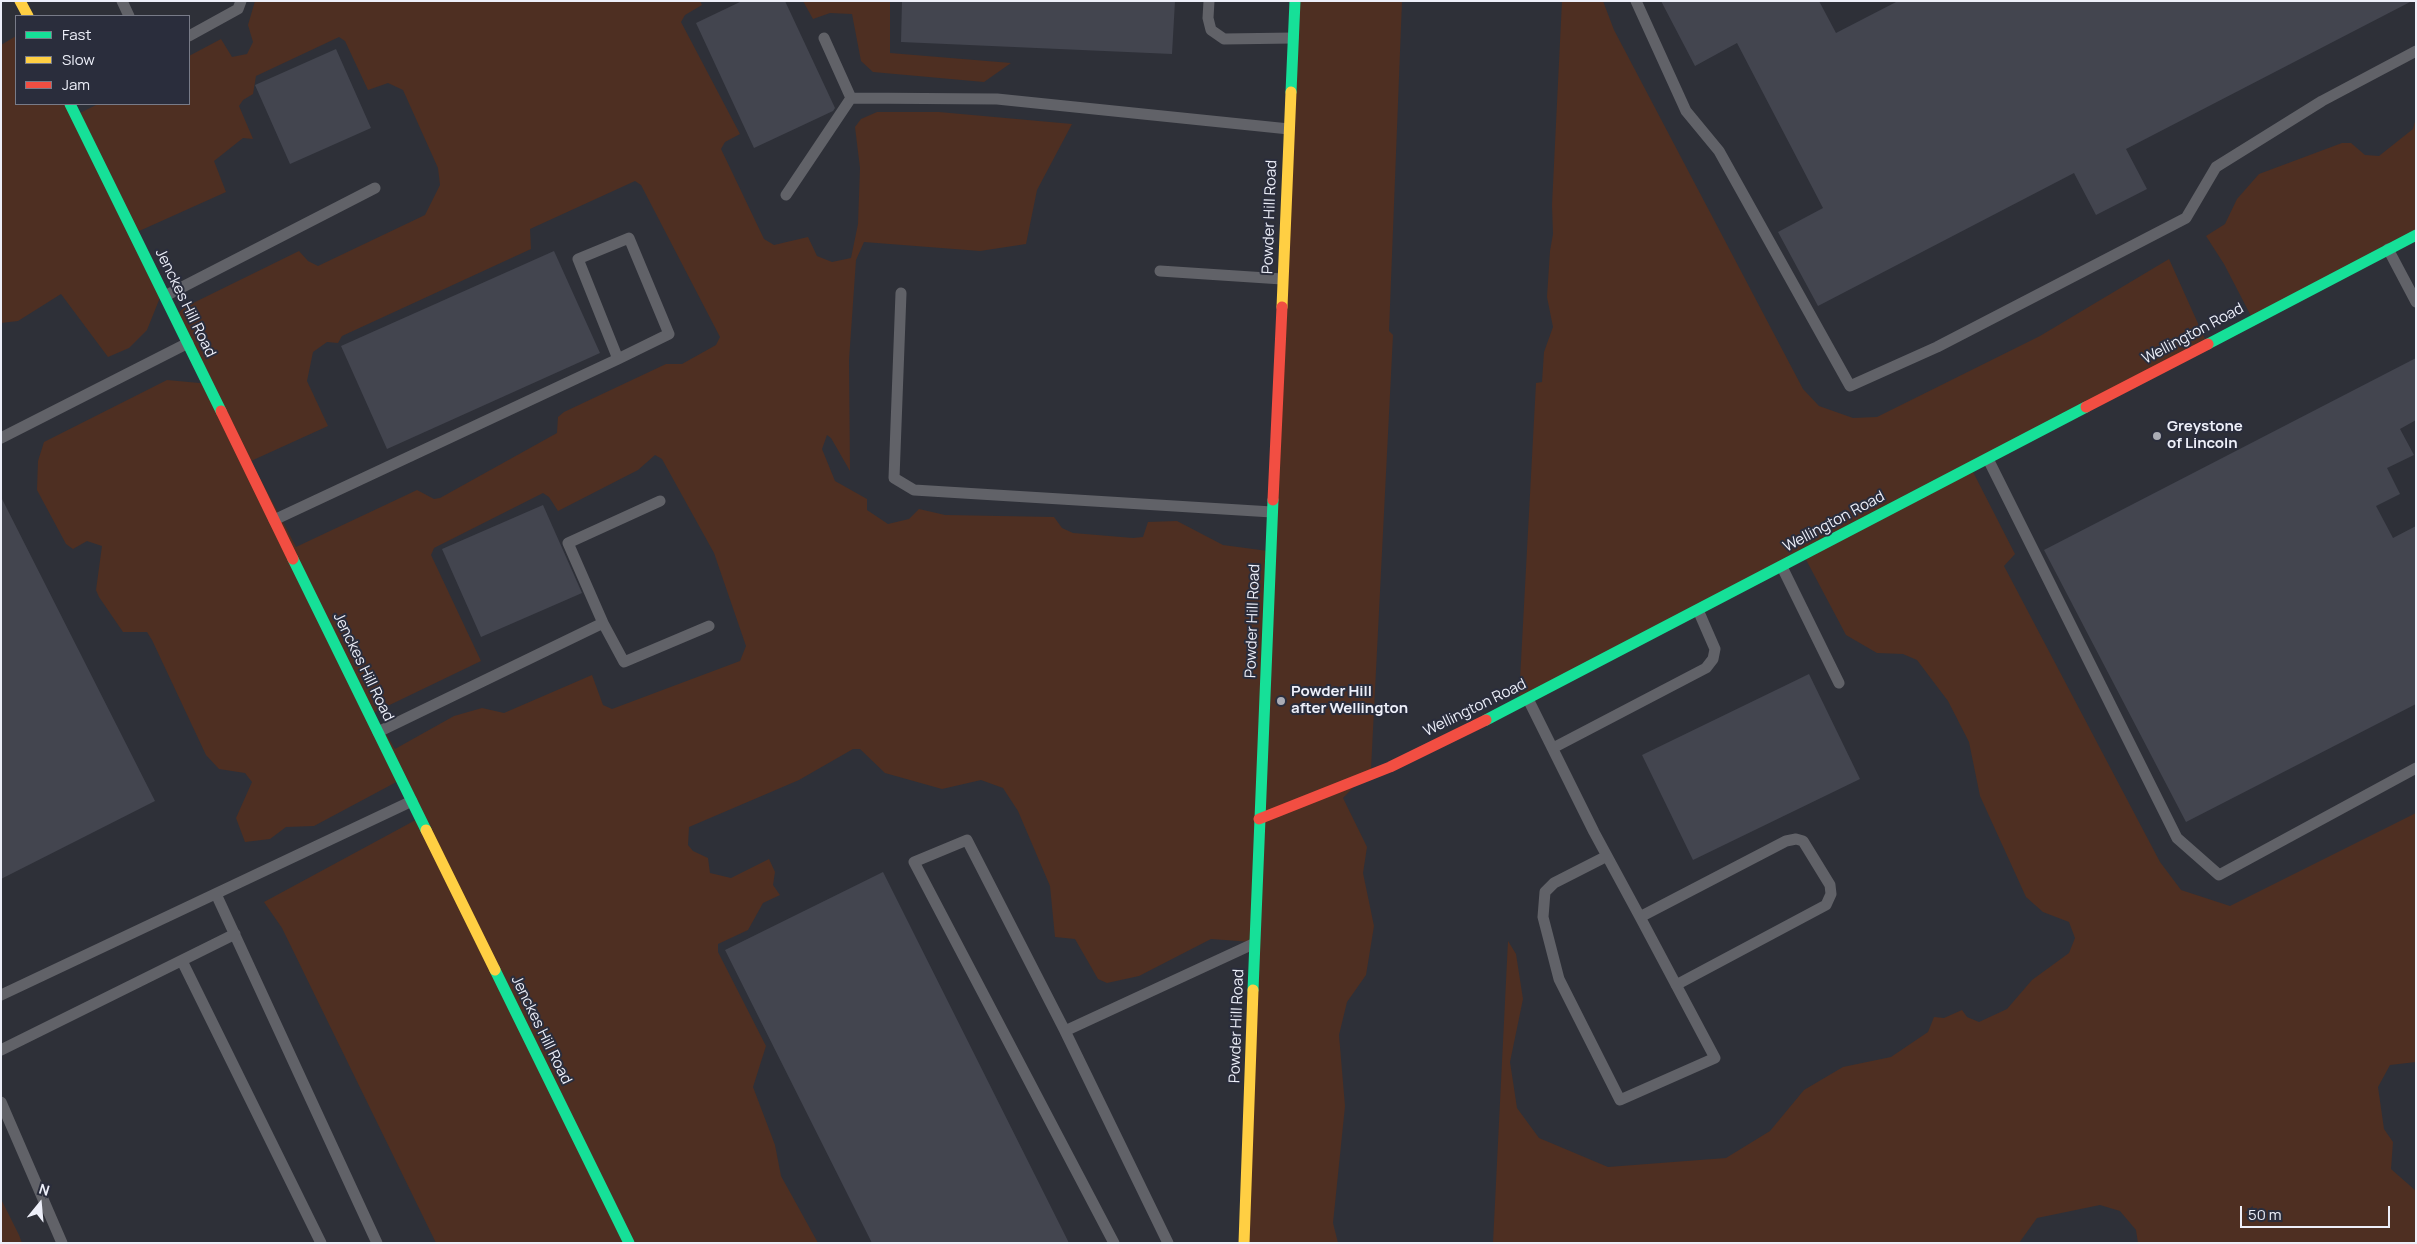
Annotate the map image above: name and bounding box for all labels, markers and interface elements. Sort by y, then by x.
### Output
legend [15,15,190,105]
text: Fast [62,24,91,45]
text: Slow [62,49,95,70]
text: Jam [62,74,90,95]
street label: Powder Hill Road [1259,160,1281,274]
street label: Jenckes Hill Road [151,246,219,360]
street label: Wellington Road [2139,300,2247,368]
place label: Greystone of Lincoln [2167,418,2243,453]
marker: Greystone of Lincoln [2151,430,2163,442]
street label: Wellington Road [1780,488,1888,556]
street label: Powder Hill Road [1242,564,1264,678]
street label: Jenckes Hill Road [329,610,397,724]
street label: Wellington Road [1421,675,1529,741]
place label: Powder Hill after Wellington [1291,683,1408,718]
marker: Powder Hill after Wellington [1275,695,1287,707]
street label: Powder Hill Road [1226,969,1248,1083]
street label: Jenckes Hill Road [507,973,575,1087]
north arrow [15,1179,65,1229]
text: N [37,1179,52,1200]
scale bar [2242,1196,2392,1228]
text: 50 m [2248,1204,2282,1225]

